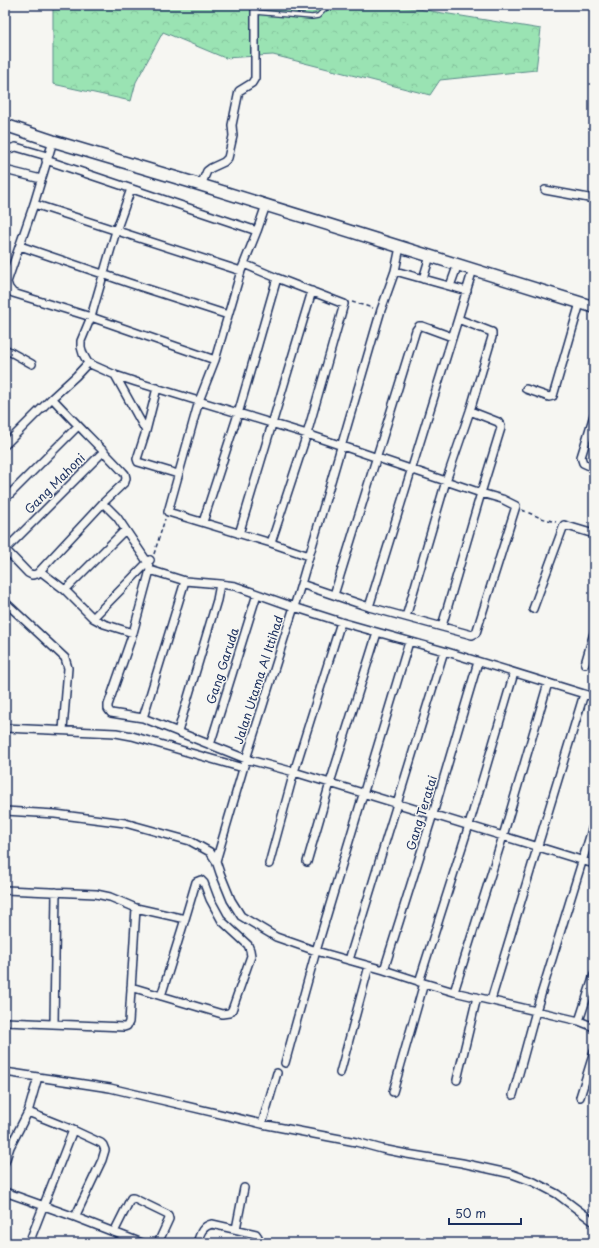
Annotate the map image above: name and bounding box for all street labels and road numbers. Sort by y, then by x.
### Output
street label: Gang Mahoni [20,449,89,518]
street label: Jalan Utama Al Ittihad [229,613,287,746]
street label: Gang Garuda [201,625,243,706]
street label: Gang Teratai [401,773,441,852]

